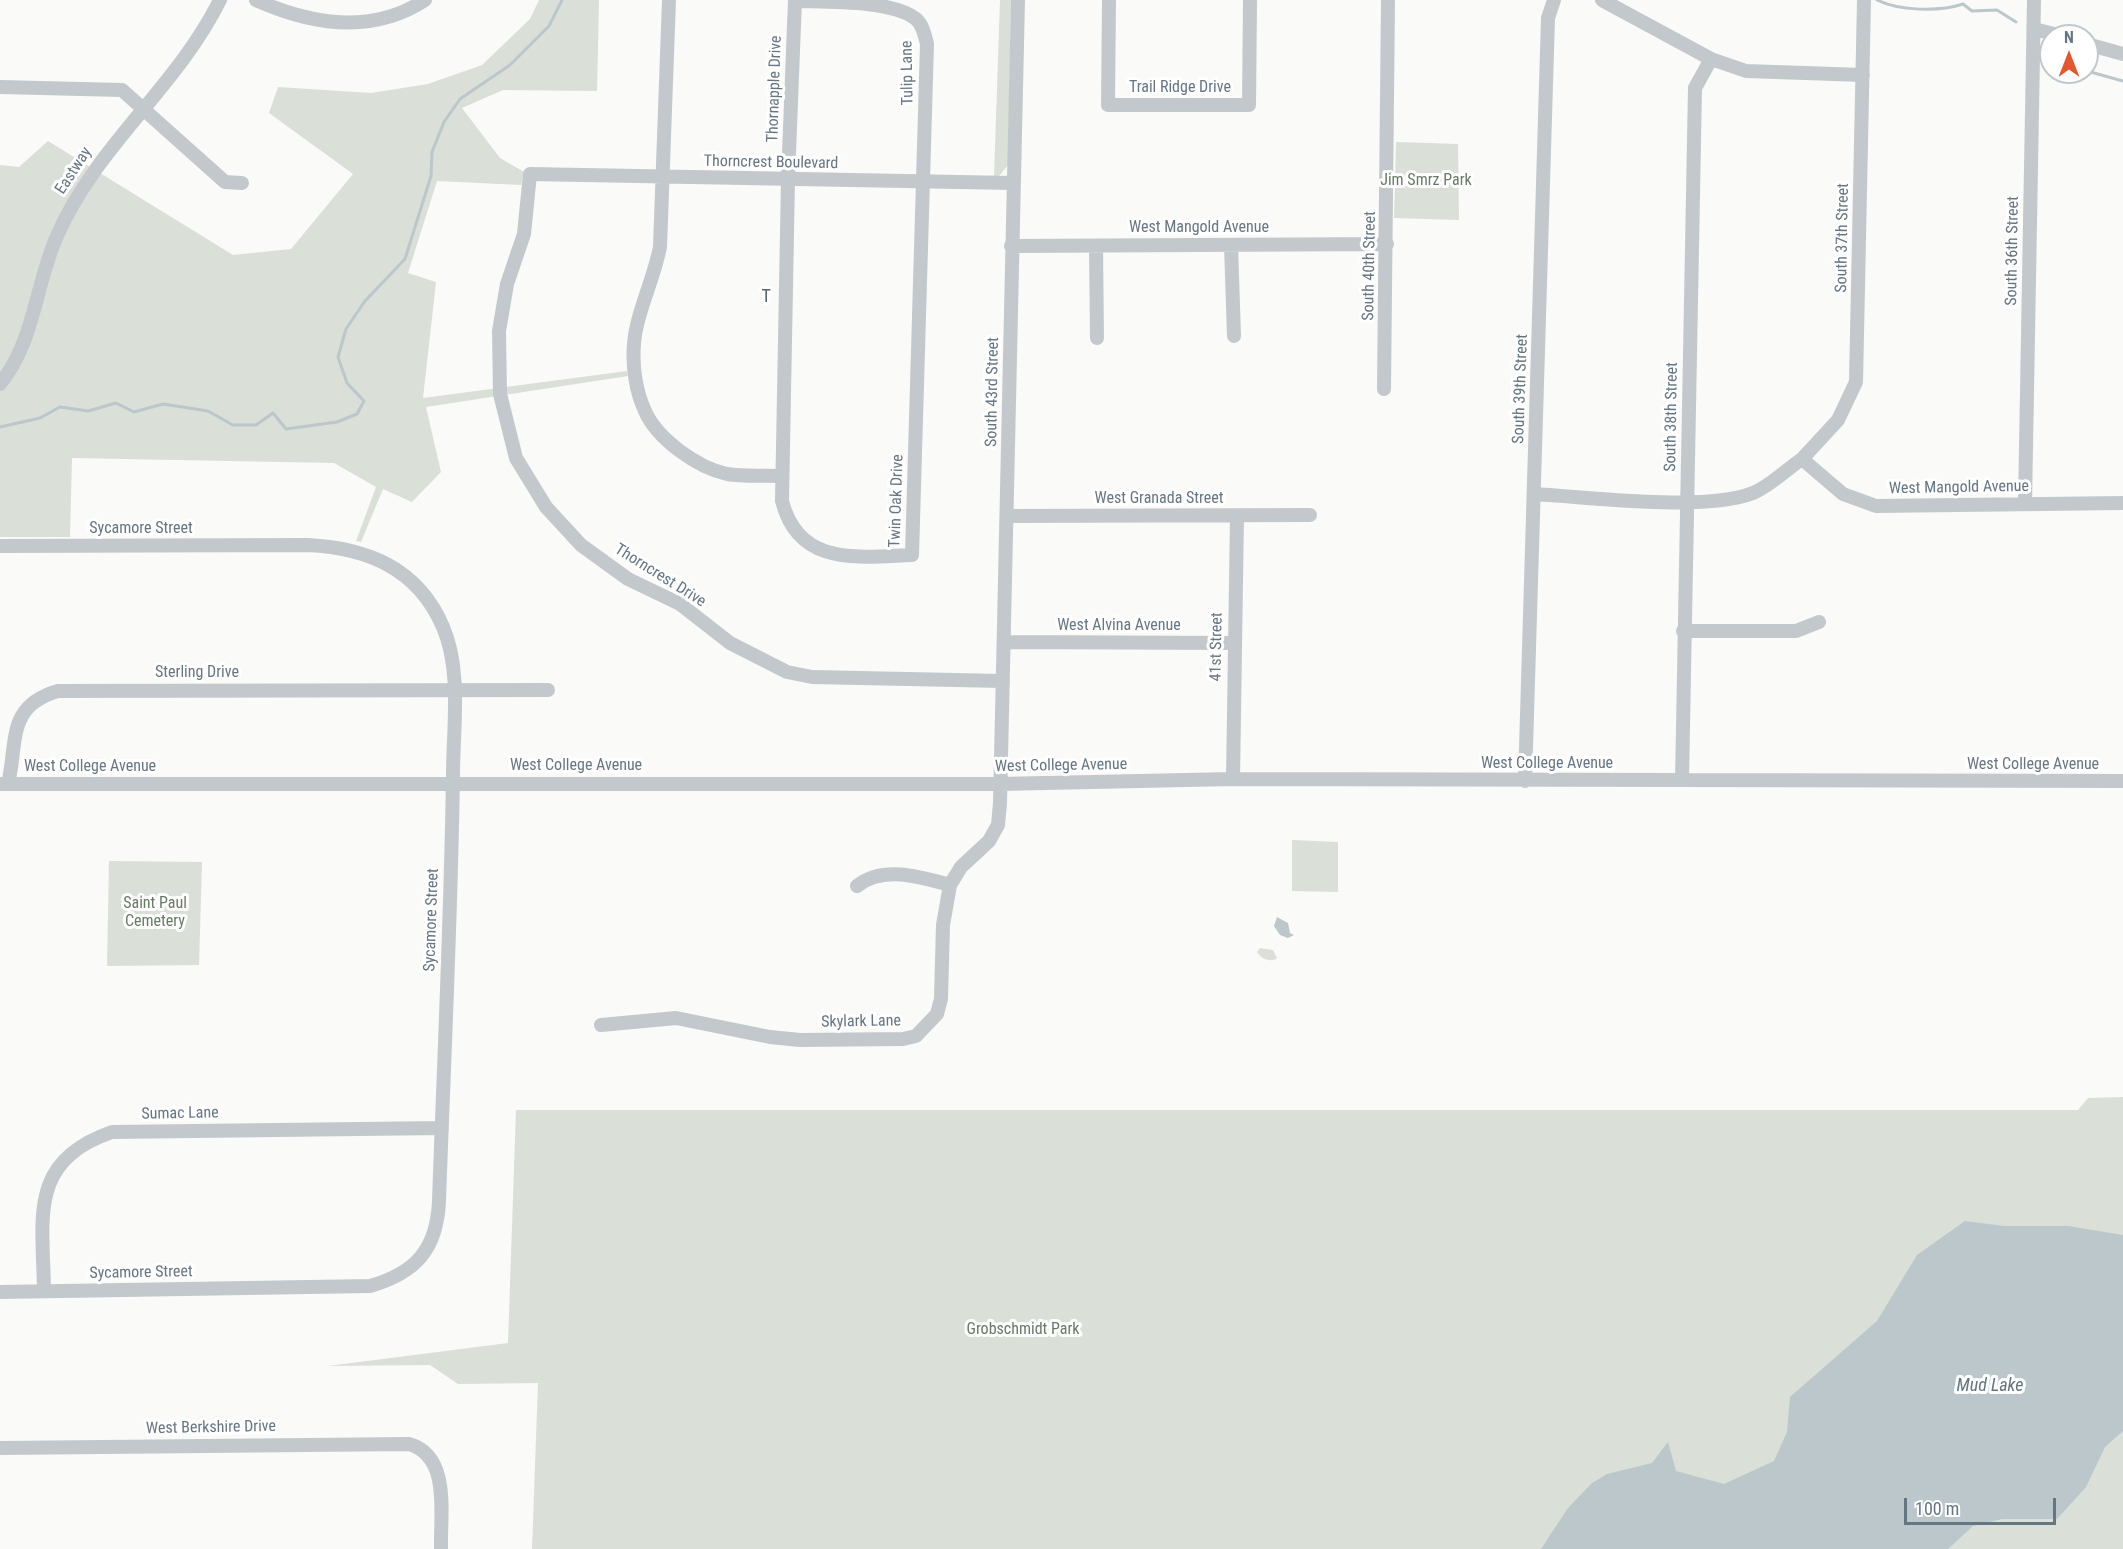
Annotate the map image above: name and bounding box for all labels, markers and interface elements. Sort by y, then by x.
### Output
north arrow [2039,24,2099,84]
text: N [2064,28,2074,47]
street label: Thornapple Drive [764,35,786,143]
street label: Tulip Lane [898,40,918,106]
street label: Trail Ridge Drive [1129,78,1231,98]
street label: Eastway [52,144,96,198]
street label: Thorncrest Boulevard [704,152,838,174]
park label: Jim Smrz Park [1380,171,1472,191]
street label: South 37th Street [1832,183,1854,293]
street label: South 36th Street [2002,196,2024,306]
street label: South 40th Street [1359,211,1381,321]
street label: West Mangold Avenue [1129,218,1269,238]
district label: T [762,286,772,308]
street label: South 39th Street [1509,334,1533,444]
street label: South 43rd Street [982,337,1004,447]
street label: South 38th Street [1661,362,1683,472]
street label: Twin Oak Drive [886,454,908,548]
street label: West Mangold Avenue [1889,477,2029,499]
street label: West Granada Street [1094,489,1224,509]
street label: Sycamore Street [89,519,193,539]
street label: Thorncrest Drive [611,540,709,612]
street label: 41st Street [1207,612,1227,682]
street label: West Alvina Avenue [1057,616,1181,636]
street label: Sterling Drive [155,663,239,683]
street label: West College Avenue [1481,754,1613,774]
street label: West College Avenue [995,755,1127,777]
street label: West College Avenue [1967,755,2099,775]
street label: West College Avenue [510,756,642,776]
street label: West College Avenue [24,757,156,777]
street label: Sycamore Street [421,868,443,972]
park label: Saint Paul Cemetery [123,894,187,932]
street label: Skylark Lane [821,1012,901,1032]
street label: Sumac Lane [141,1104,219,1124]
street label: Sycamore Street [89,1262,193,1284]
park label: Grobschmidt Park [966,1320,1080,1340]
water label: Mud Lake [1957,1375,2023,1397]
street label: West Berkshire Drive [146,1417,276,1439]
scale bar [1907,1486,2058,1524]
text: 100 m [1915,1498,1959,1519]

